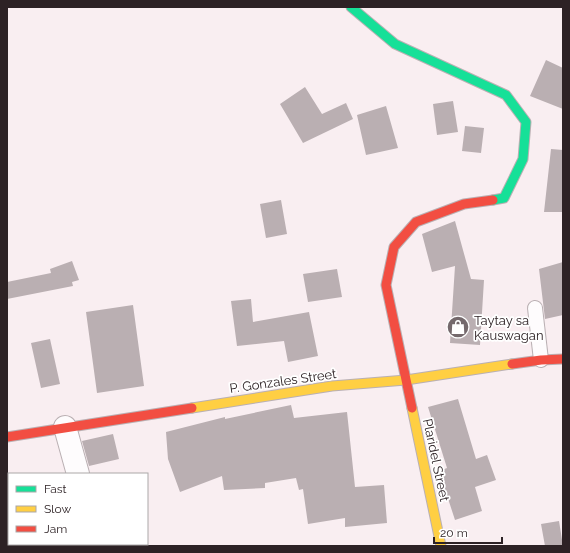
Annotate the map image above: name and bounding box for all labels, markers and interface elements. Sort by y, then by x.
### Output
place label: Taytay sa Kauswagan [474,313,544,343]
shop icon: Taytay sa Kauswagan [445,314,471,340]
street label: P. Gonzales Street [229,366,338,396]
street label: Plaridel Street [420,417,452,503]
legend [8,473,148,545]
text: Fast [44,482,67,496]
text: Slow [44,502,71,516]
scale bar [434,519,502,545]
text: Jam [44,522,67,536]
text: 20 m [440,526,468,540]

